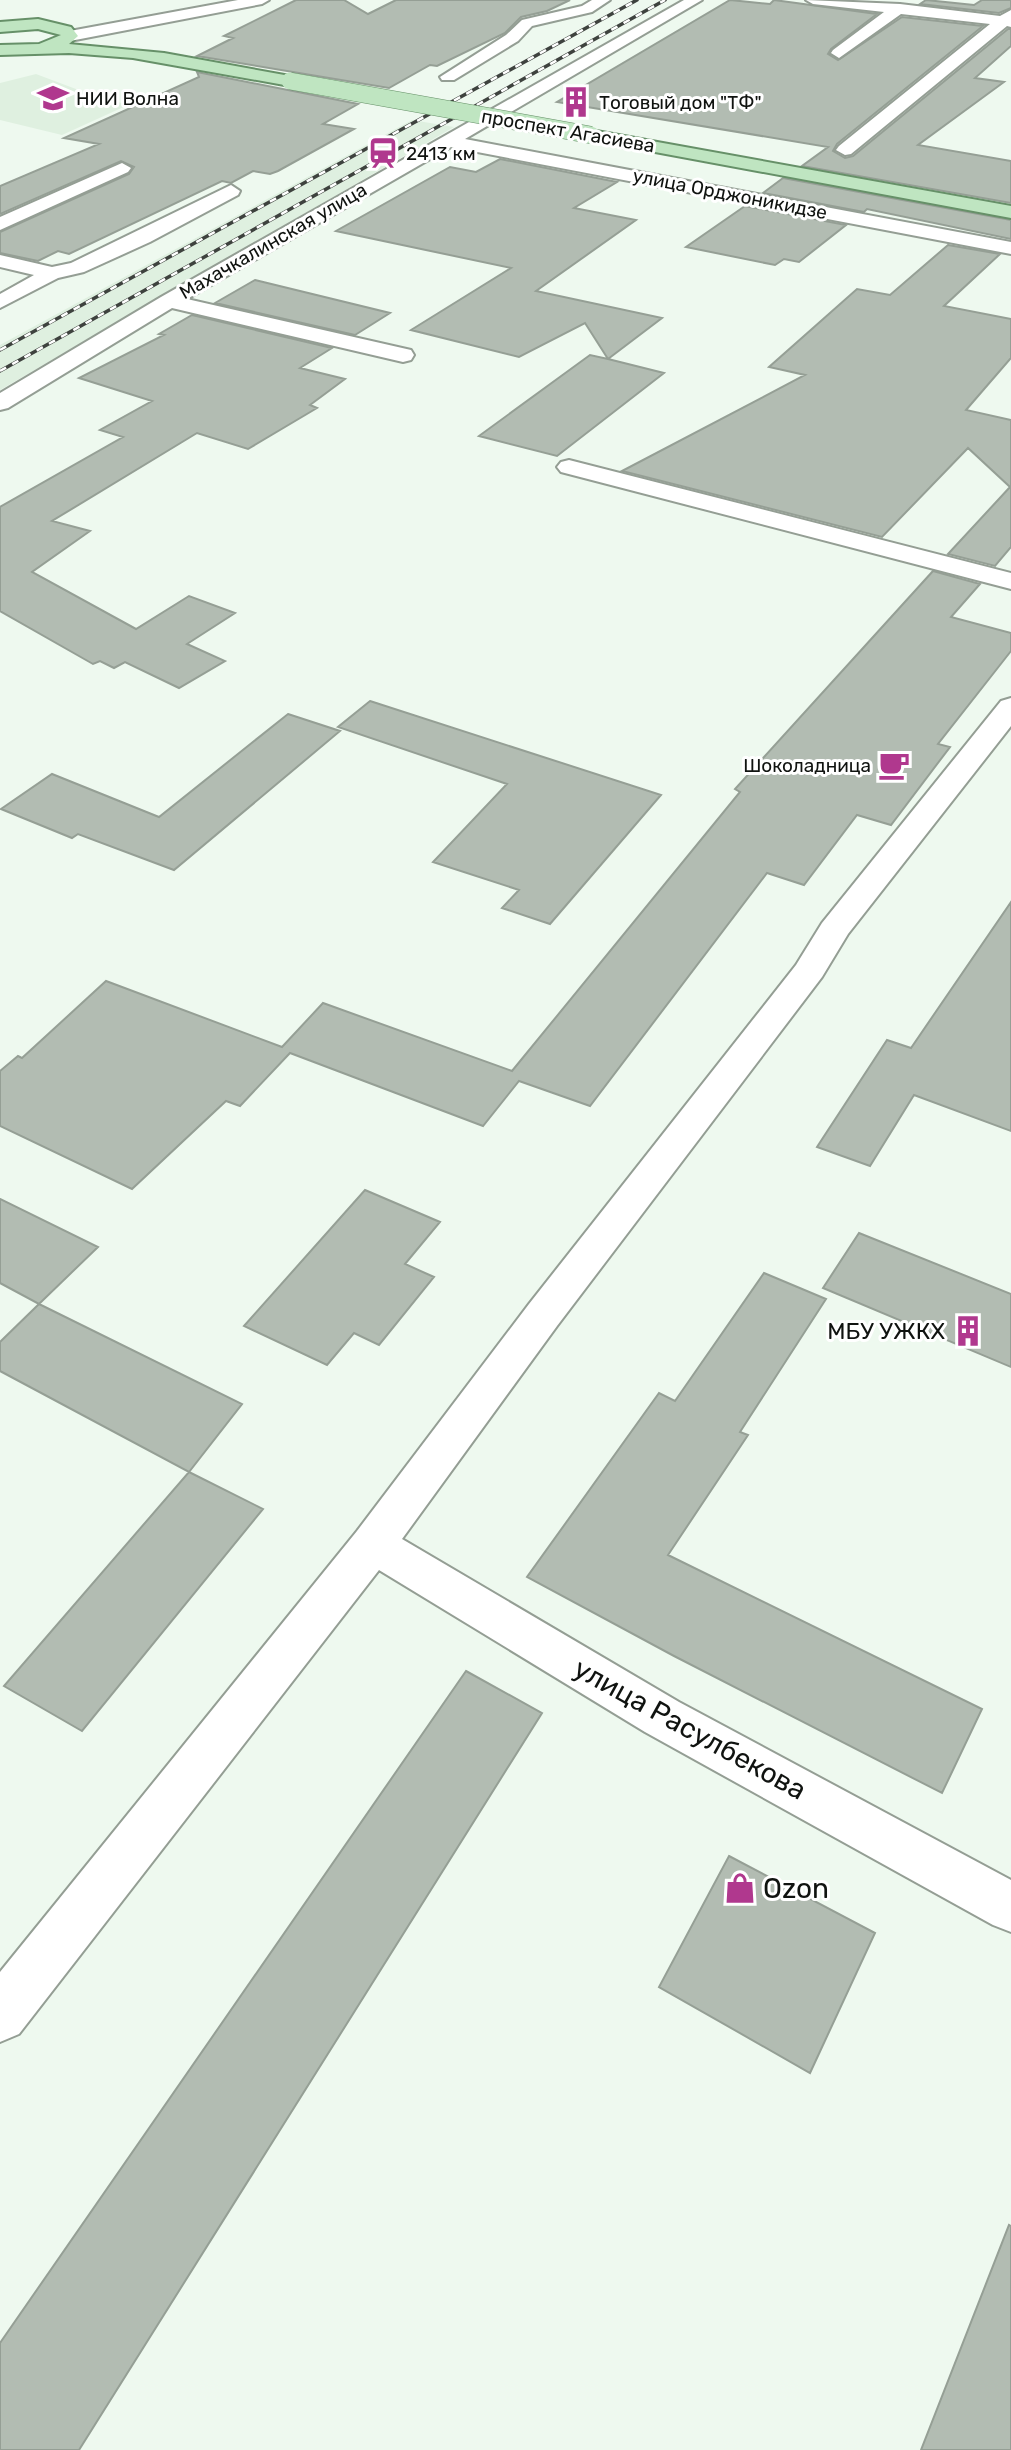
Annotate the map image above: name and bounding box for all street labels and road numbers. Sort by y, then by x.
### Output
street label: проспект Агасиева [480,104,656,158]
street label: улица Орджоникидзе [631,164,829,224]
street label: Махачкалинская улица [175,178,371,304]
street label: улица Расулбекова [568,1651,812,1807]

